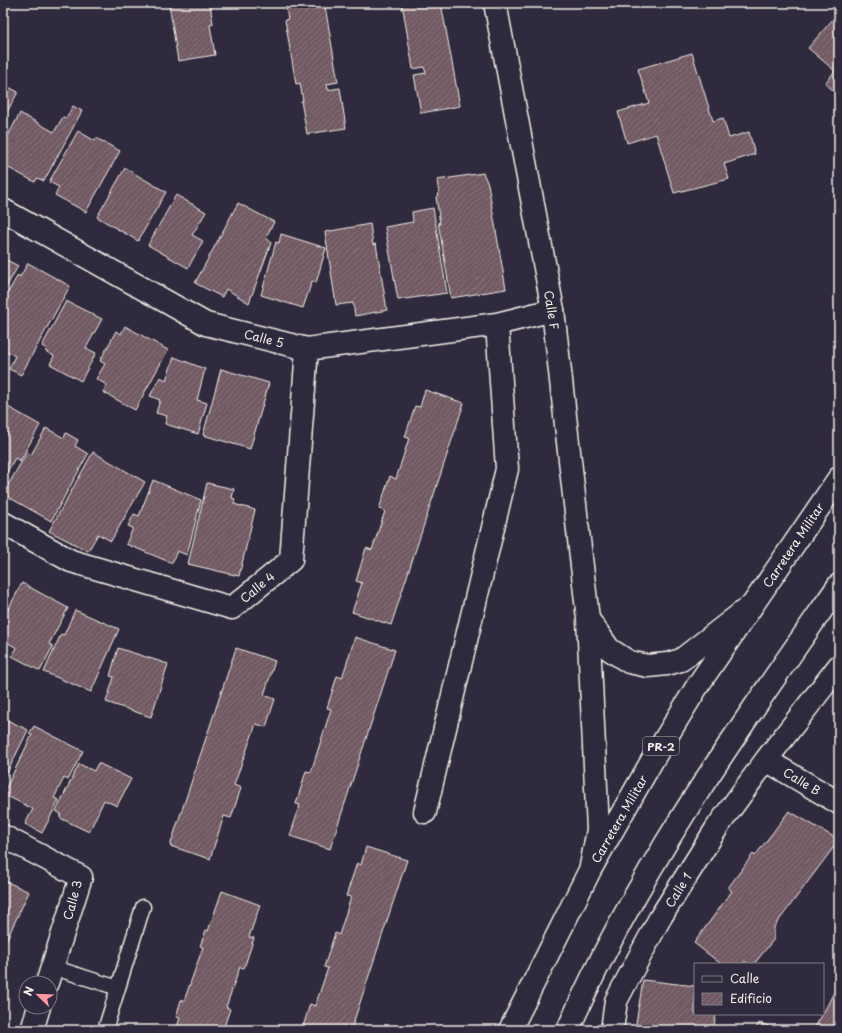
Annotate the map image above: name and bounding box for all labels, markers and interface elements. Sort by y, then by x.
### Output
street label: Calle F [540,289,564,331]
street label: Calle 5 [242,324,286,352]
street label: Carretera Militar [758,498,828,591]
street label: Calle 4 [236,567,278,607]
road number: PR-2 [643,737,679,755]
street label: Calle B [780,763,824,799]
street label: Carretera Militar [586,771,652,866]
street label: Calle 1 [660,869,696,911]
street label: Calle 3 [58,878,86,922]
legend [694,963,824,1015]
text: Calle [730,969,760,987]
north arrow [18,975,58,1015]
text: N [19,983,38,998]
text: Edificio [730,989,772,1007]

